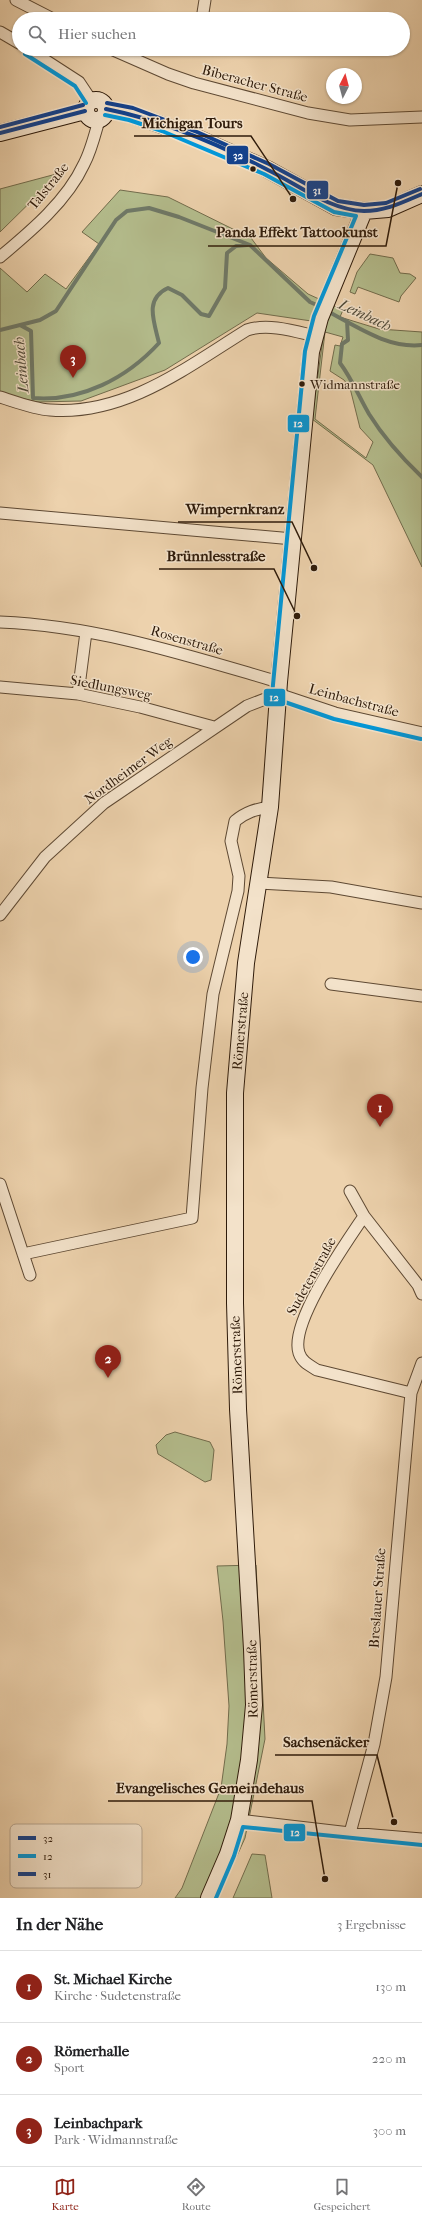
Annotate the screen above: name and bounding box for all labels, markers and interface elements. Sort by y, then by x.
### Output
search box [12,12,410,56]
icon: search [26,23,48,45]
text: Hier suchen [58,25,136,43]
street label: Biberacher Straße [200,61,310,106]
north arrow [326,68,362,104]
callout: Michigan Tours [134,109,251,136]
text: Michigan Tours [141,114,243,132]
line badge: 32 [226,145,249,165]
text: 32 [233,149,243,162]
street label: Talstraße [24,159,73,213]
unlabelled marker [248,164,258,174]
line badge: 31 [306,180,329,200]
text: 31 [313,184,321,197]
callout: Panda Effekt Tattookunst [208,219,386,246]
text: Panda Effekt Tattookunst [216,223,379,241]
water label: Leinbach [335,295,394,335]
water label: Leinbach [10,336,32,395]
pin: 3 [60,345,86,378]
place label: Widmannstraße [309,377,401,392]
marker: Widmannstraße [297,379,307,389]
line badge: 12 [287,414,310,433]
text: 12 [293,417,303,430]
callout: Wimpernkranz [178,495,292,522]
text: Wimpernkranz [185,500,285,518]
callout: Brünnlesstraße [159,542,274,569]
text: Brünnlesstraße [167,547,266,565]
street label: Rosenstraße [149,622,225,659]
street label: Siedlungsweg [69,671,154,704]
street label: Leinbachstraße [307,680,401,721]
line badge: 12 [263,688,286,707]
text: 12 [269,691,279,704]
street label: Nordheimer Weg [81,733,176,808]
your location [183,947,203,967]
street label: Römerstraße [229,991,252,1071]
pin: 1 [367,1094,393,1127]
street label: Sudetenstraße [283,1234,340,1318]
street label: Römerstraße [227,1315,246,1395]
pin: 2 [95,1345,121,1378]
street label: Breslauer Straße [366,1547,389,1649]
street label: Römerstraße [243,1639,262,1718]
callout: Sachsenäcker [275,1728,377,1755]
text: Sachsenäcker [283,1733,370,1751]
callout: Evangelisches Gemeindehaus [108,1774,312,1801]
text: Evangelisches Gemeindehaus [116,1779,305,1797]
line badge: 12 [283,1823,306,1842]
legend [10,1824,142,1888]
text: 12 [290,1826,300,1839]
text: 32 [43,1832,54,1845]
text: 12 [43,1850,53,1863]
text: 31 [43,1868,52,1881]
text: In der Nähe [16,1914,103,1934]
text: 3 Ergebnisse [337,1917,406,1932]
text: St. Michael Kirche [54,1970,172,1988]
text: 1 [27,1979,31,1994]
text: 130 m [375,1979,406,1994]
text: Kirche · Sudetenstraße [54,1988,181,2003]
text: Römerhalle [54,2042,129,2060]
text: 2 [26,2051,32,2066]
text: 220 m [372,2051,406,2066]
text: Sport [54,2060,85,2075]
text: Leinbachpark [54,2114,142,2132]
text: 3 [26,2123,32,2138]
text: 300 m [373,2123,406,2138]
text: Park · Widmannstraße [54,2132,178,2147]
tab: Karte [51,2176,79,2213]
tab: Route [182,2176,211,2213]
tab: Gespeichert [314,2176,370,2213]

